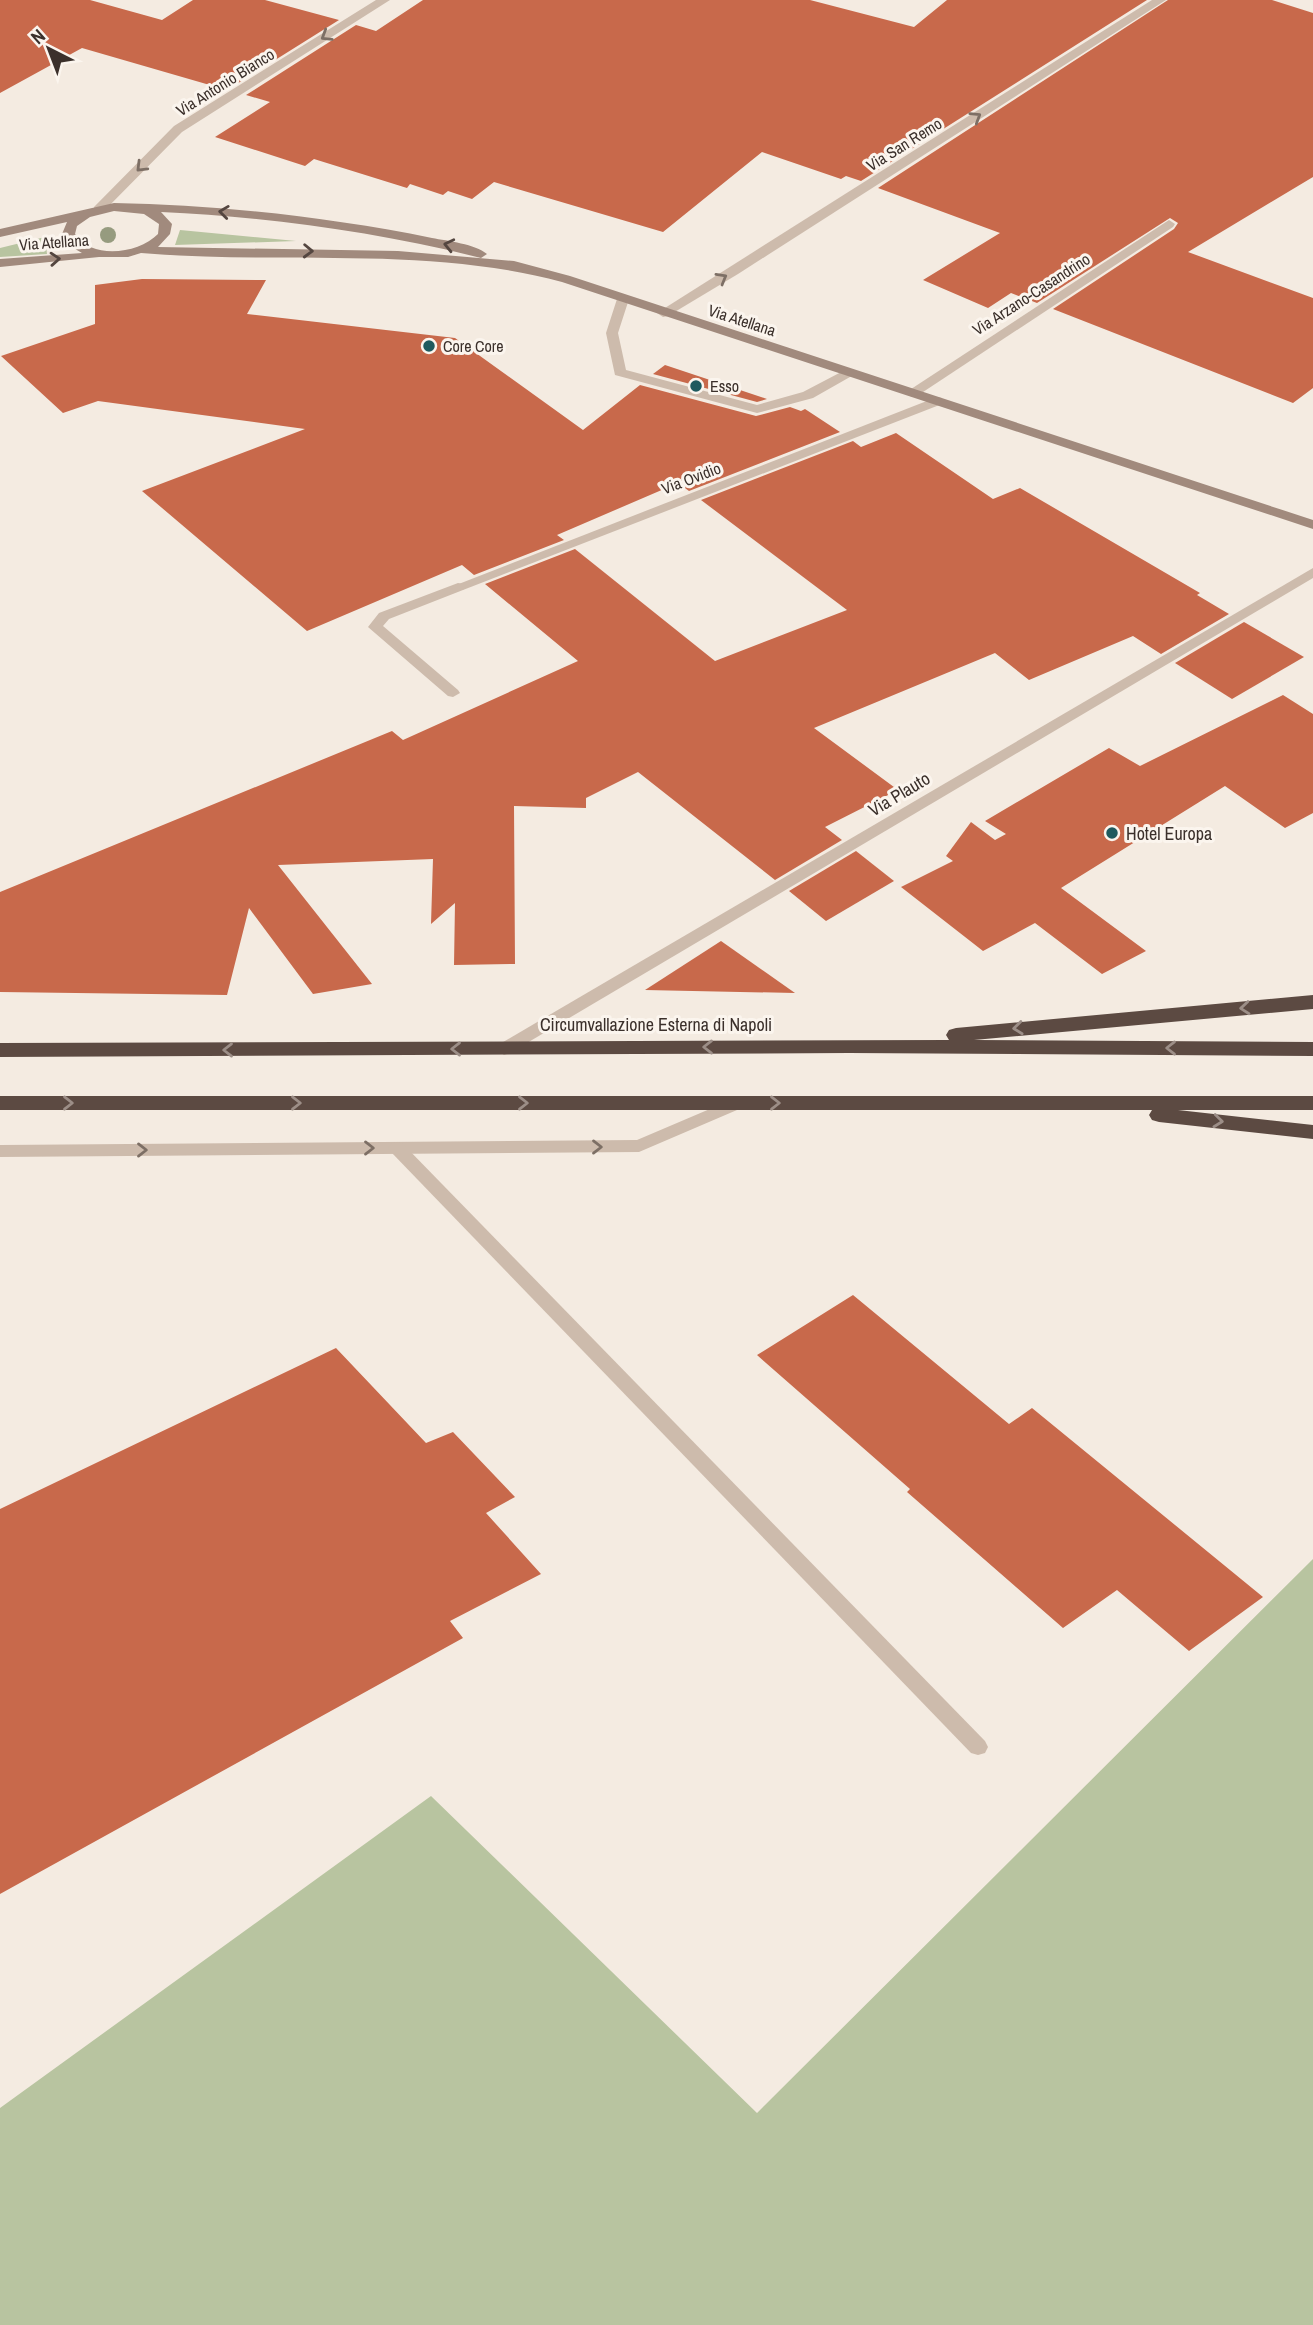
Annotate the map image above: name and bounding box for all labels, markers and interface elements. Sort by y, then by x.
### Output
north arrow [14,14,84,84]
text: N [25,23,51,50]
one-way arrow [321,28,334,41]
street label: Via Antonio Bianco [172,43,278,121]
street label: Via San Remo [862,112,946,176]
one-way arrow [968,113,981,126]
one-way arrow [137,159,149,171]
one-way arrow [218,205,230,220]
street label: Via Atellana [18,229,90,255]
one-way arrow [443,239,455,253]
one-way arrow [303,244,314,259]
street label: Via Arzano-Casandrino [968,248,1094,340]
one-way arrow [50,252,61,267]
one-way arrow [714,273,727,286]
street label: Via Atellana [705,299,779,341]
place label: Core Core [443,335,504,357]
marker: Core Core [421,338,437,354]
place label: Esso [710,375,739,397]
marker: Esso [688,378,704,394]
street label: Via Ovidio [658,457,724,499]
street label: Via Plauto [863,766,935,822]
place label: Hotel Europa [1126,821,1212,846]
marker: Hotel Europa [1104,825,1120,841]
one-way arrow [1239,1000,1250,1015]
street label: Circumvallazione Esterna di Napoli [540,1012,772,1037]
one-way arrow [1013,1021,1024,1036]
one-way arrow [702,1039,712,1055]
one-way arrow [1166,1040,1176,1056]
one-way arrow [450,1041,460,1057]
one-way arrow [222,1042,233,1058]
one-way arrow [63,1095,74,1111]
one-way arrow [291,1095,301,1111]
one-way arrow [518,1095,529,1111]
one-way arrow [770,1095,781,1111]
one-way arrow [1212,1114,1224,1129]
one-way arrow [591,1139,602,1154]
one-way arrow [364,1140,375,1156]
one-way arrow [137,1142,147,1158]

